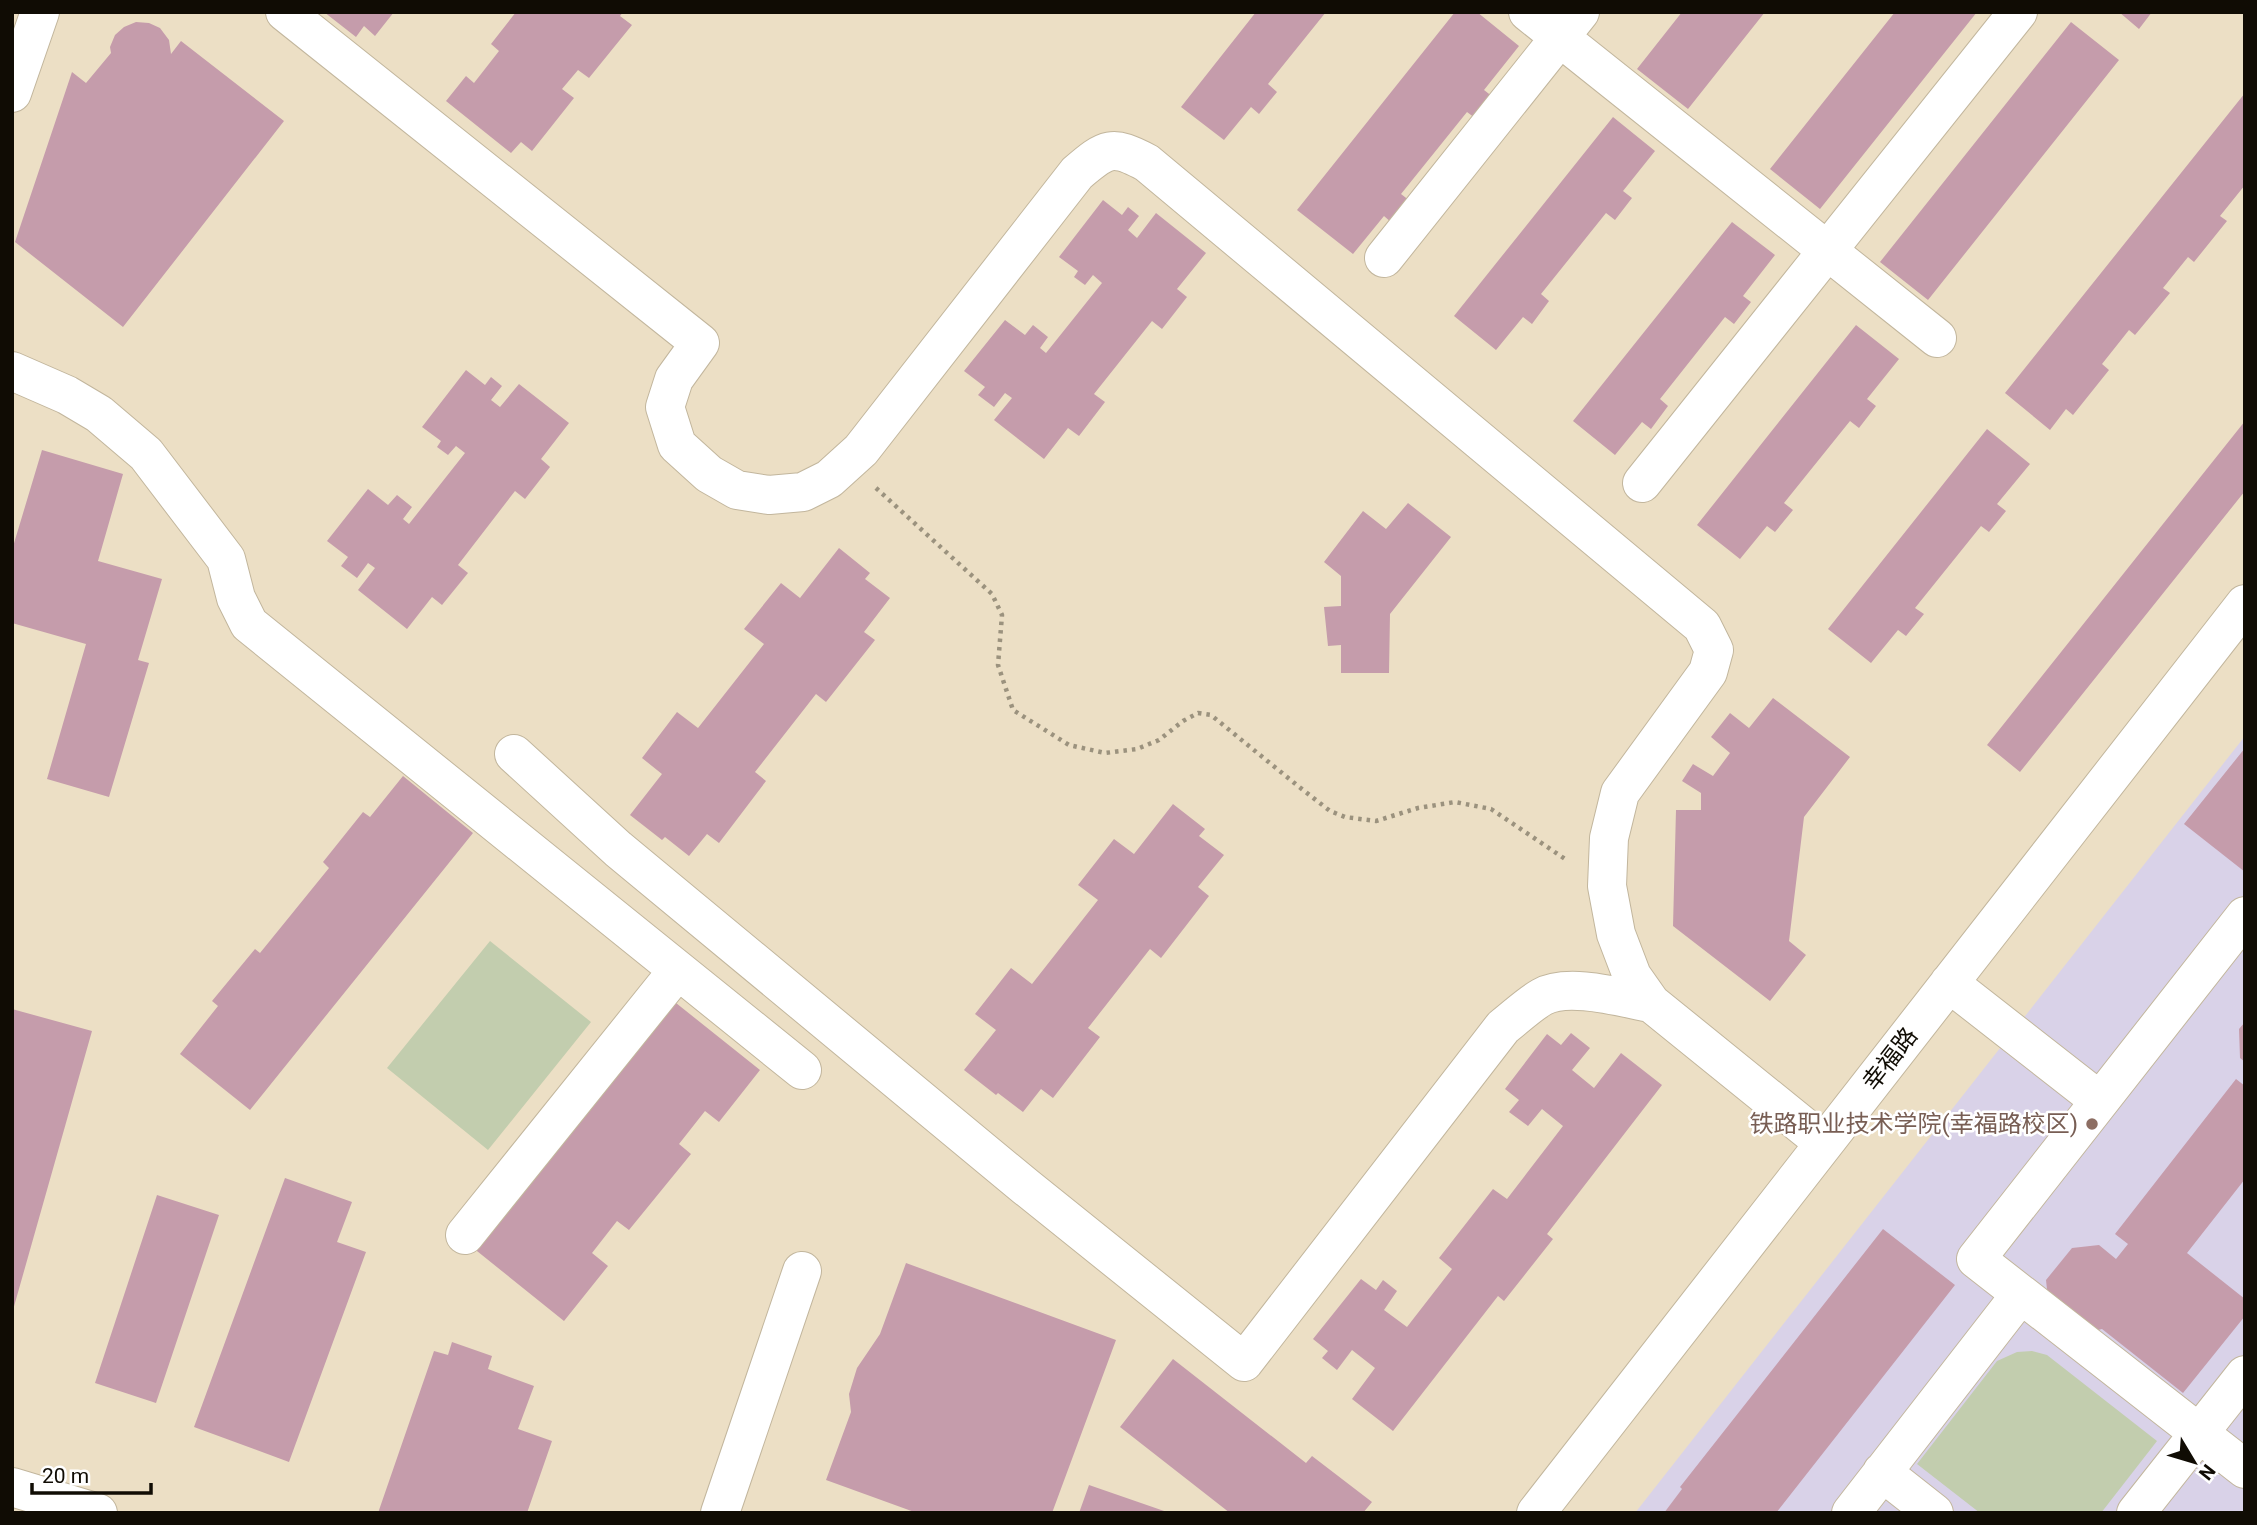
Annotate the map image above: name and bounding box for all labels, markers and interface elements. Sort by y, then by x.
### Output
street label: 幸福路 [1857,1022,1923,1096]
place label: 铁路职业技术学院(幸福路校区) [1749,1110,2078,1138]
marker: 铁路职业技术学院(幸福路校区) [2084,1116,2100,1132]
north arrow [2159,1427,2229,1497]
scale bar [32,1452,150,1496]
text: N [2194,1460,2220,1485]
text: 20 m [42,1464,89,1488]

